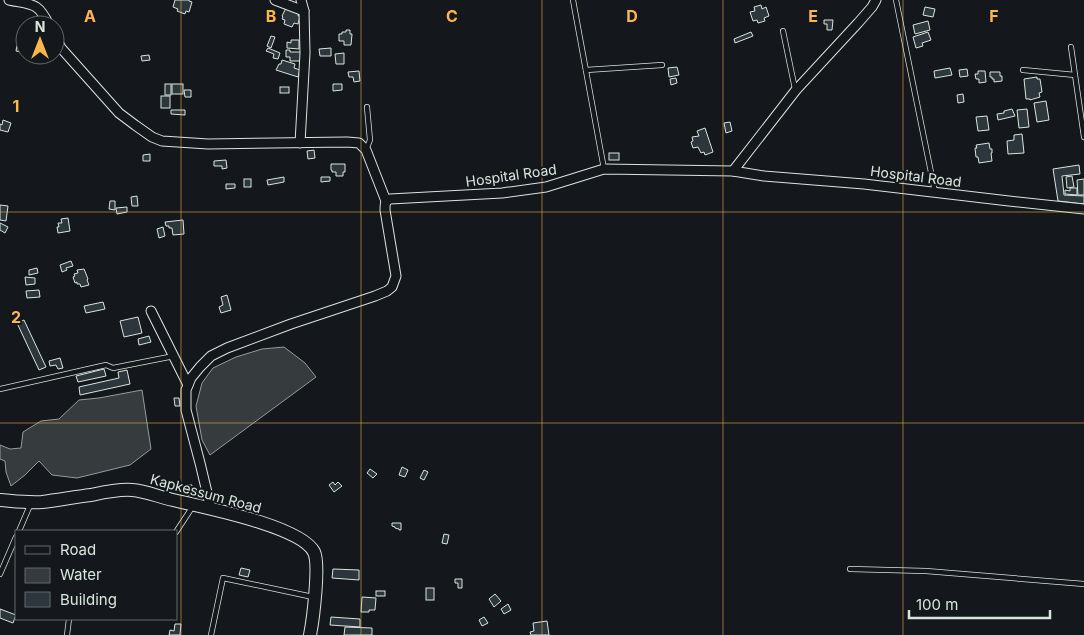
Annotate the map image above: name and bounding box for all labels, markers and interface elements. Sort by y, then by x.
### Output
text: A [84,6,96,26]
text: B [266,6,276,26]
text: C [446,6,458,26]
text: D [626,6,638,26]
text: E [808,6,818,26]
text: F [989,6,999,26]
north arrow [15,15,65,65]
text: N [35,18,45,35]
text: 1 [13,96,19,116]
street label: Hospital Road [464,160,558,190]
street label: Hospital Road [869,162,963,190]
text: 2 [11,307,21,327]
street label: Kapkessum Road [149,470,263,516]
legend [15,530,178,620]
text: Road [60,540,96,559]
text: Water [60,565,102,584]
scale bar [909,588,1050,620]
text: Building [60,590,117,609]
text: 100 m [916,595,958,614]

